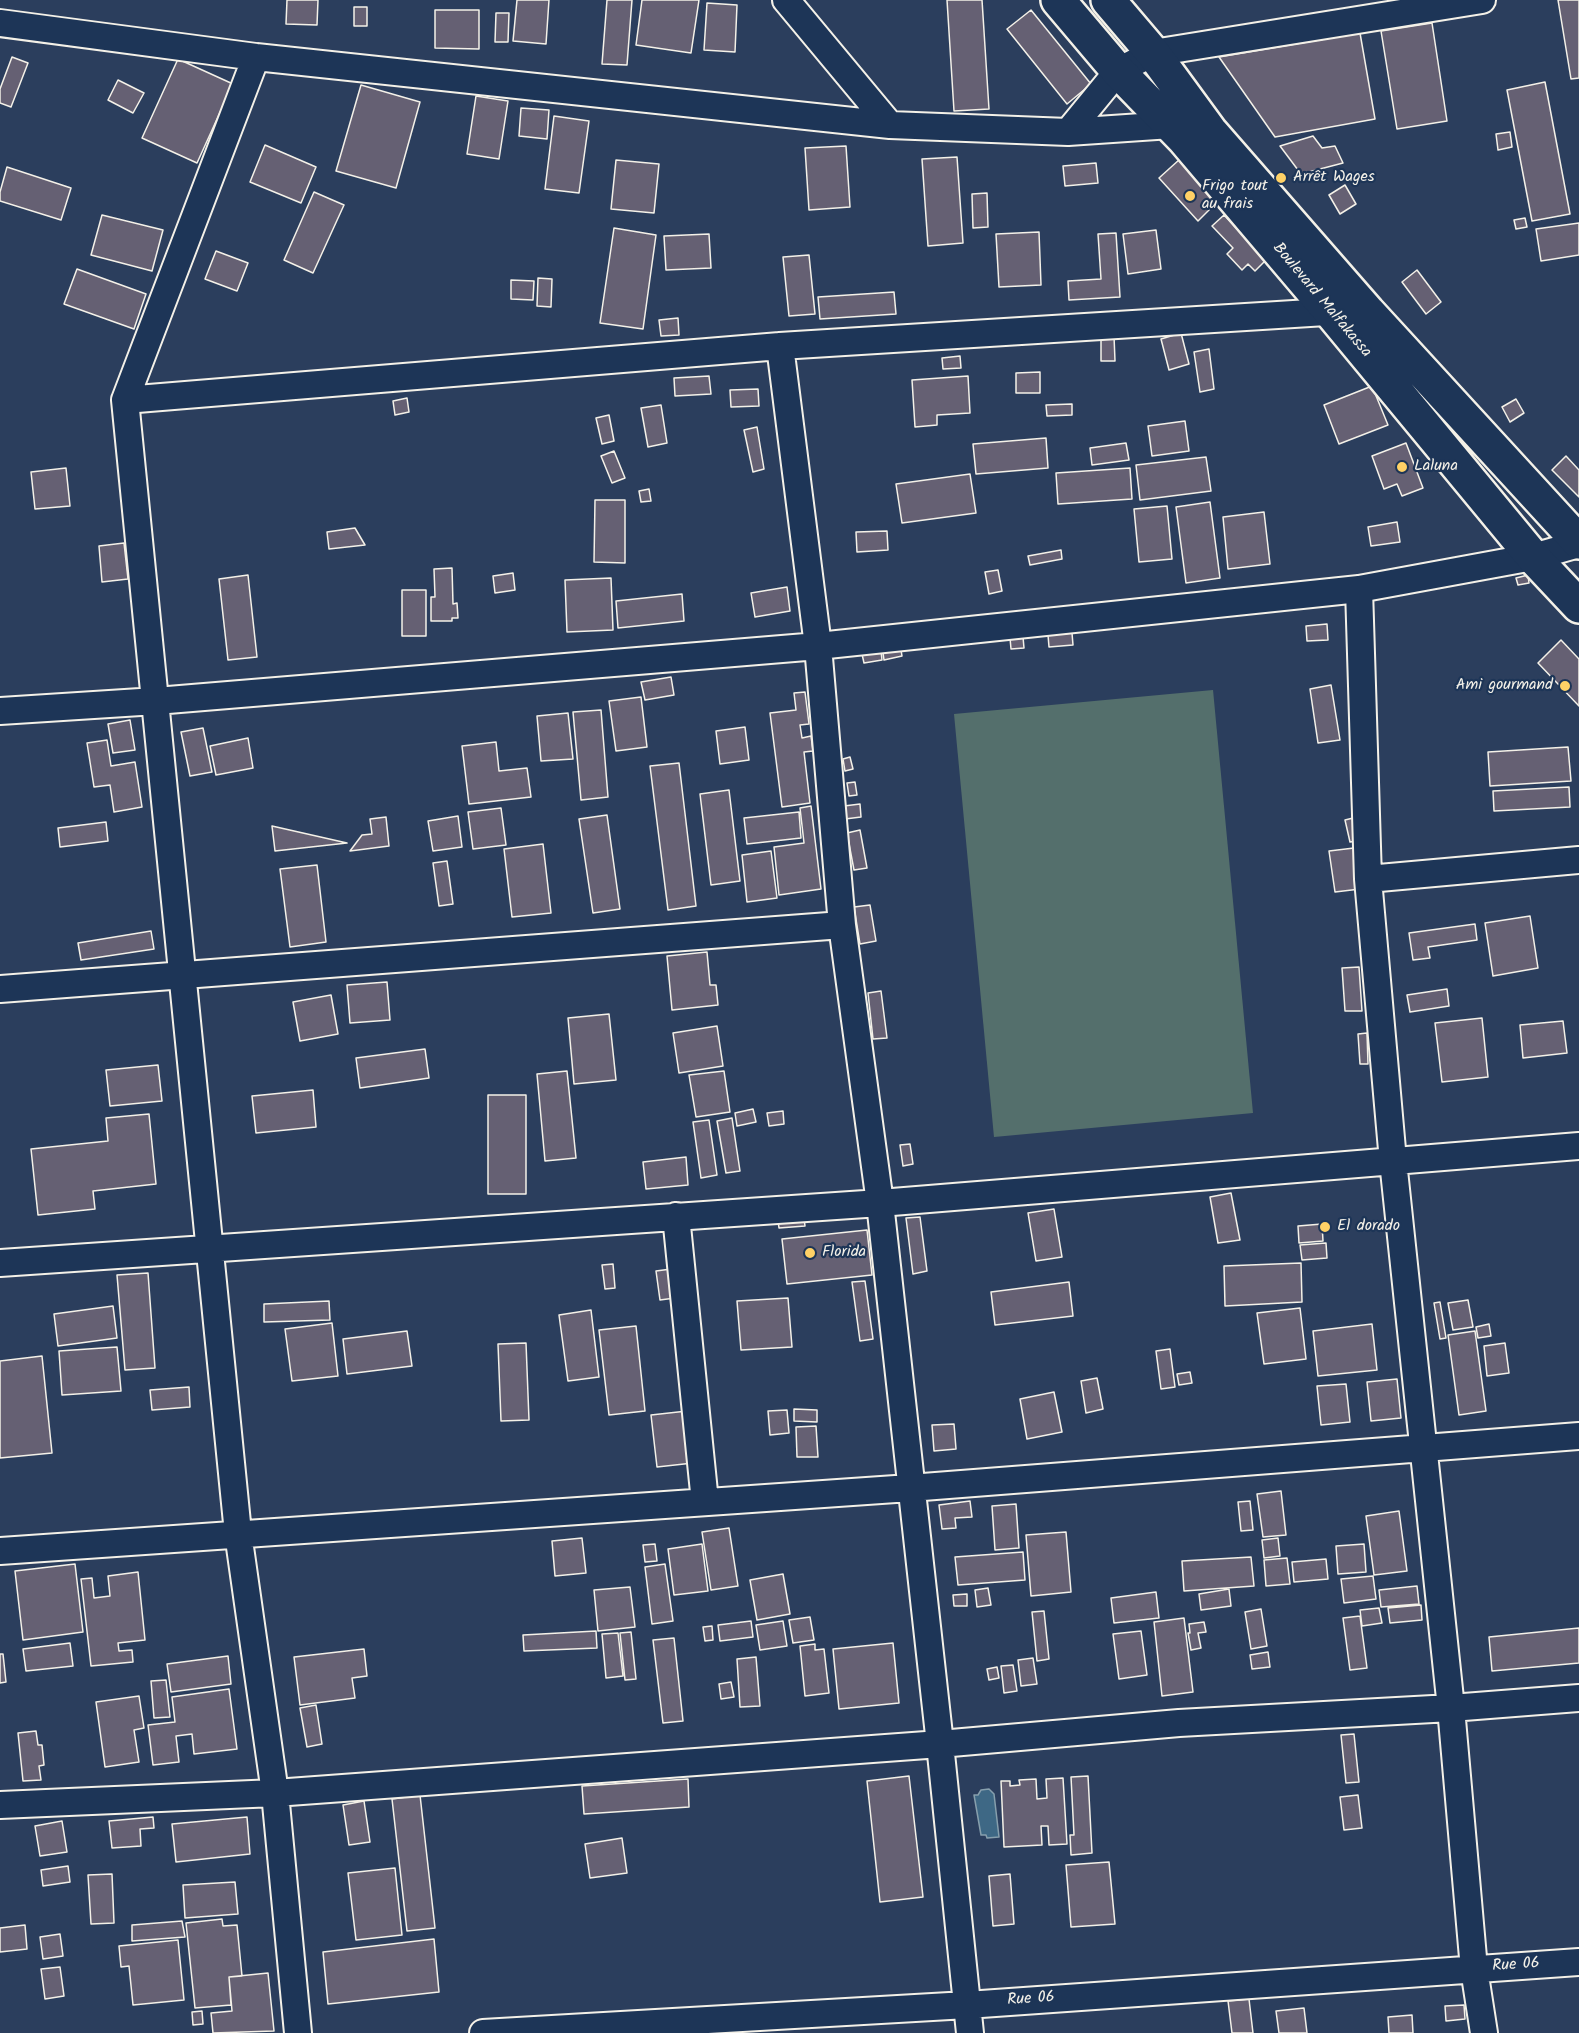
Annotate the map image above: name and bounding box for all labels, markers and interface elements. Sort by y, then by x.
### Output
place label: Arrêt Wages [1293,168,1375,188]
marker: Arrêt Wages [1274,171,1288,185]
place label: Frigo tout au frais [1202,177,1268,215]
marker: Frigo tout au frais [1183,189,1197,203]
street label: Boulevard Malfakassa [1267,240,1375,362]
place label: Laluna [1414,457,1458,477]
marker: Laluna [1395,460,1409,474]
place label: Ami gourmand [1456,676,1553,696]
marker: Ami gourmand [1558,679,1572,693]
place label: El dorado [1337,1217,1400,1237]
marker: El dorado [1318,1220,1332,1234]
place label: Florida [822,1243,866,1263]
marker: Florida [803,1246,817,1260]
street label: Rue 06 [1492,1955,1540,1977]
street label: Rue 06 [1007,1989,1055,2011]

